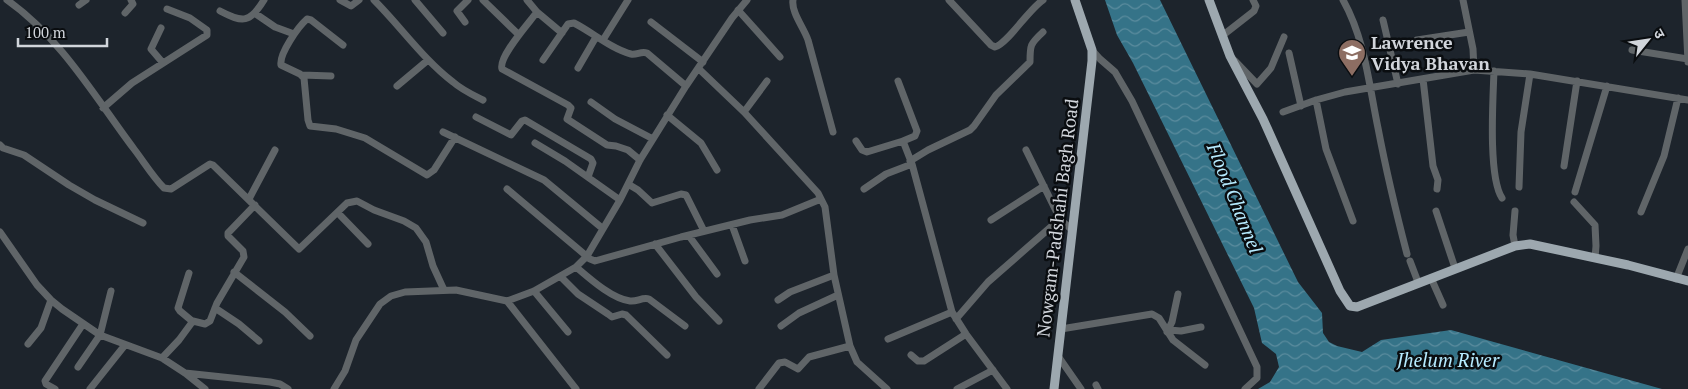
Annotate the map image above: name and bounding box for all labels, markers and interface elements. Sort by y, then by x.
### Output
scale bar [18,15,106,47]
north arrow [1623,15,1673,65]
text: 100 m [25,22,66,42]
text: उ [1649,25,1670,42]
place label: Lawrence Vidya Bhavan [1371,30,1490,75]
school or university icon: Lawrence Vidya Bhavan [1337,38,1367,77]
street label: Nowgam-Padshahi Bagh Road [1030,97,1084,338]
water label: Flood Channel [1202,138,1269,257]
water label: Jhelum River [1396,347,1500,372]

